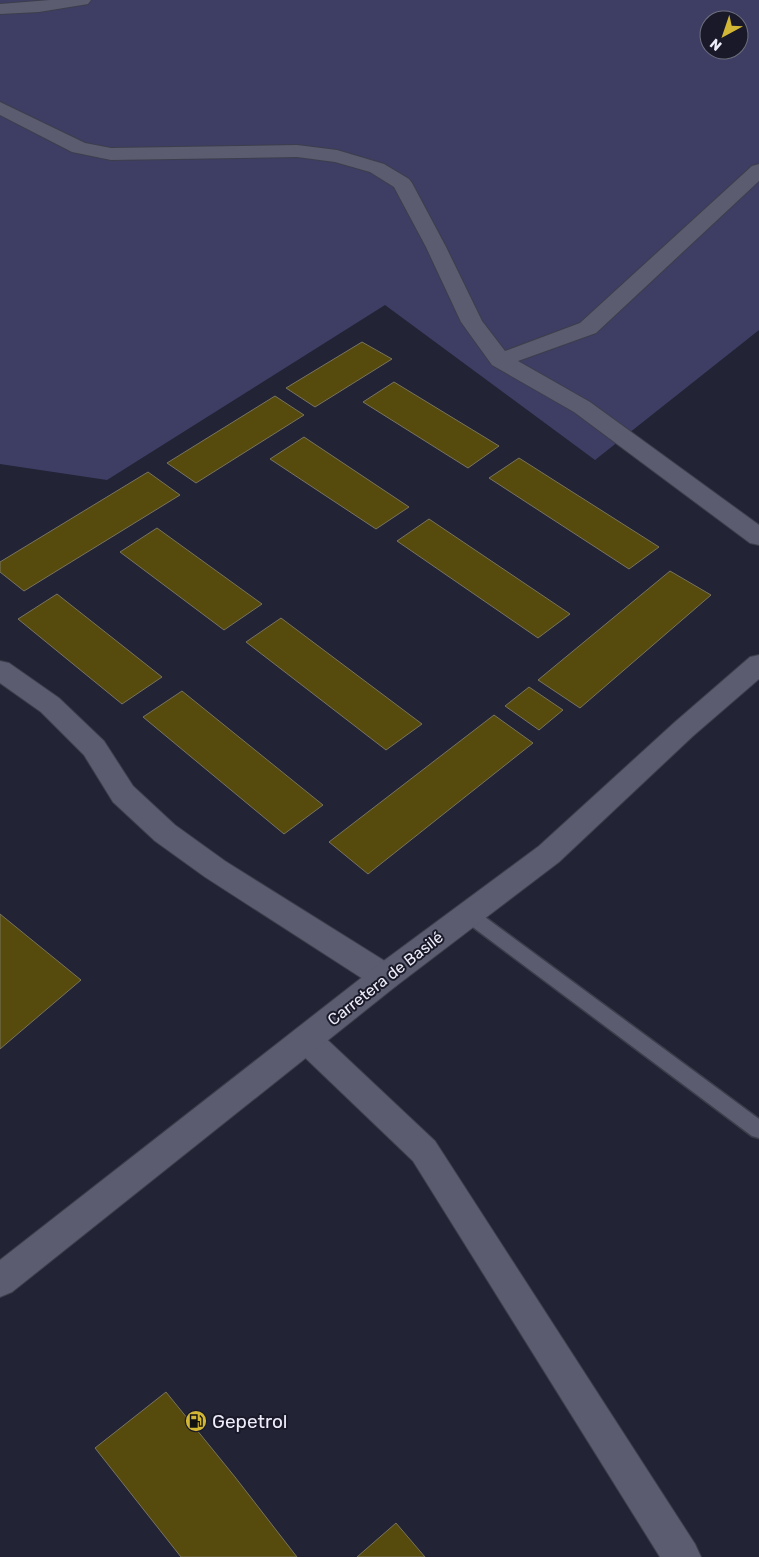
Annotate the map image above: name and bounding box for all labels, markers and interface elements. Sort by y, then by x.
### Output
north arrow [699,10,749,60]
text: N [707,35,725,54]
street label: Carretera de Basilé [324,927,447,1029]
fuel station icon: Gepetrol [184,1409,208,1433]
place label: Gepetrol [212,1410,287,1433]

